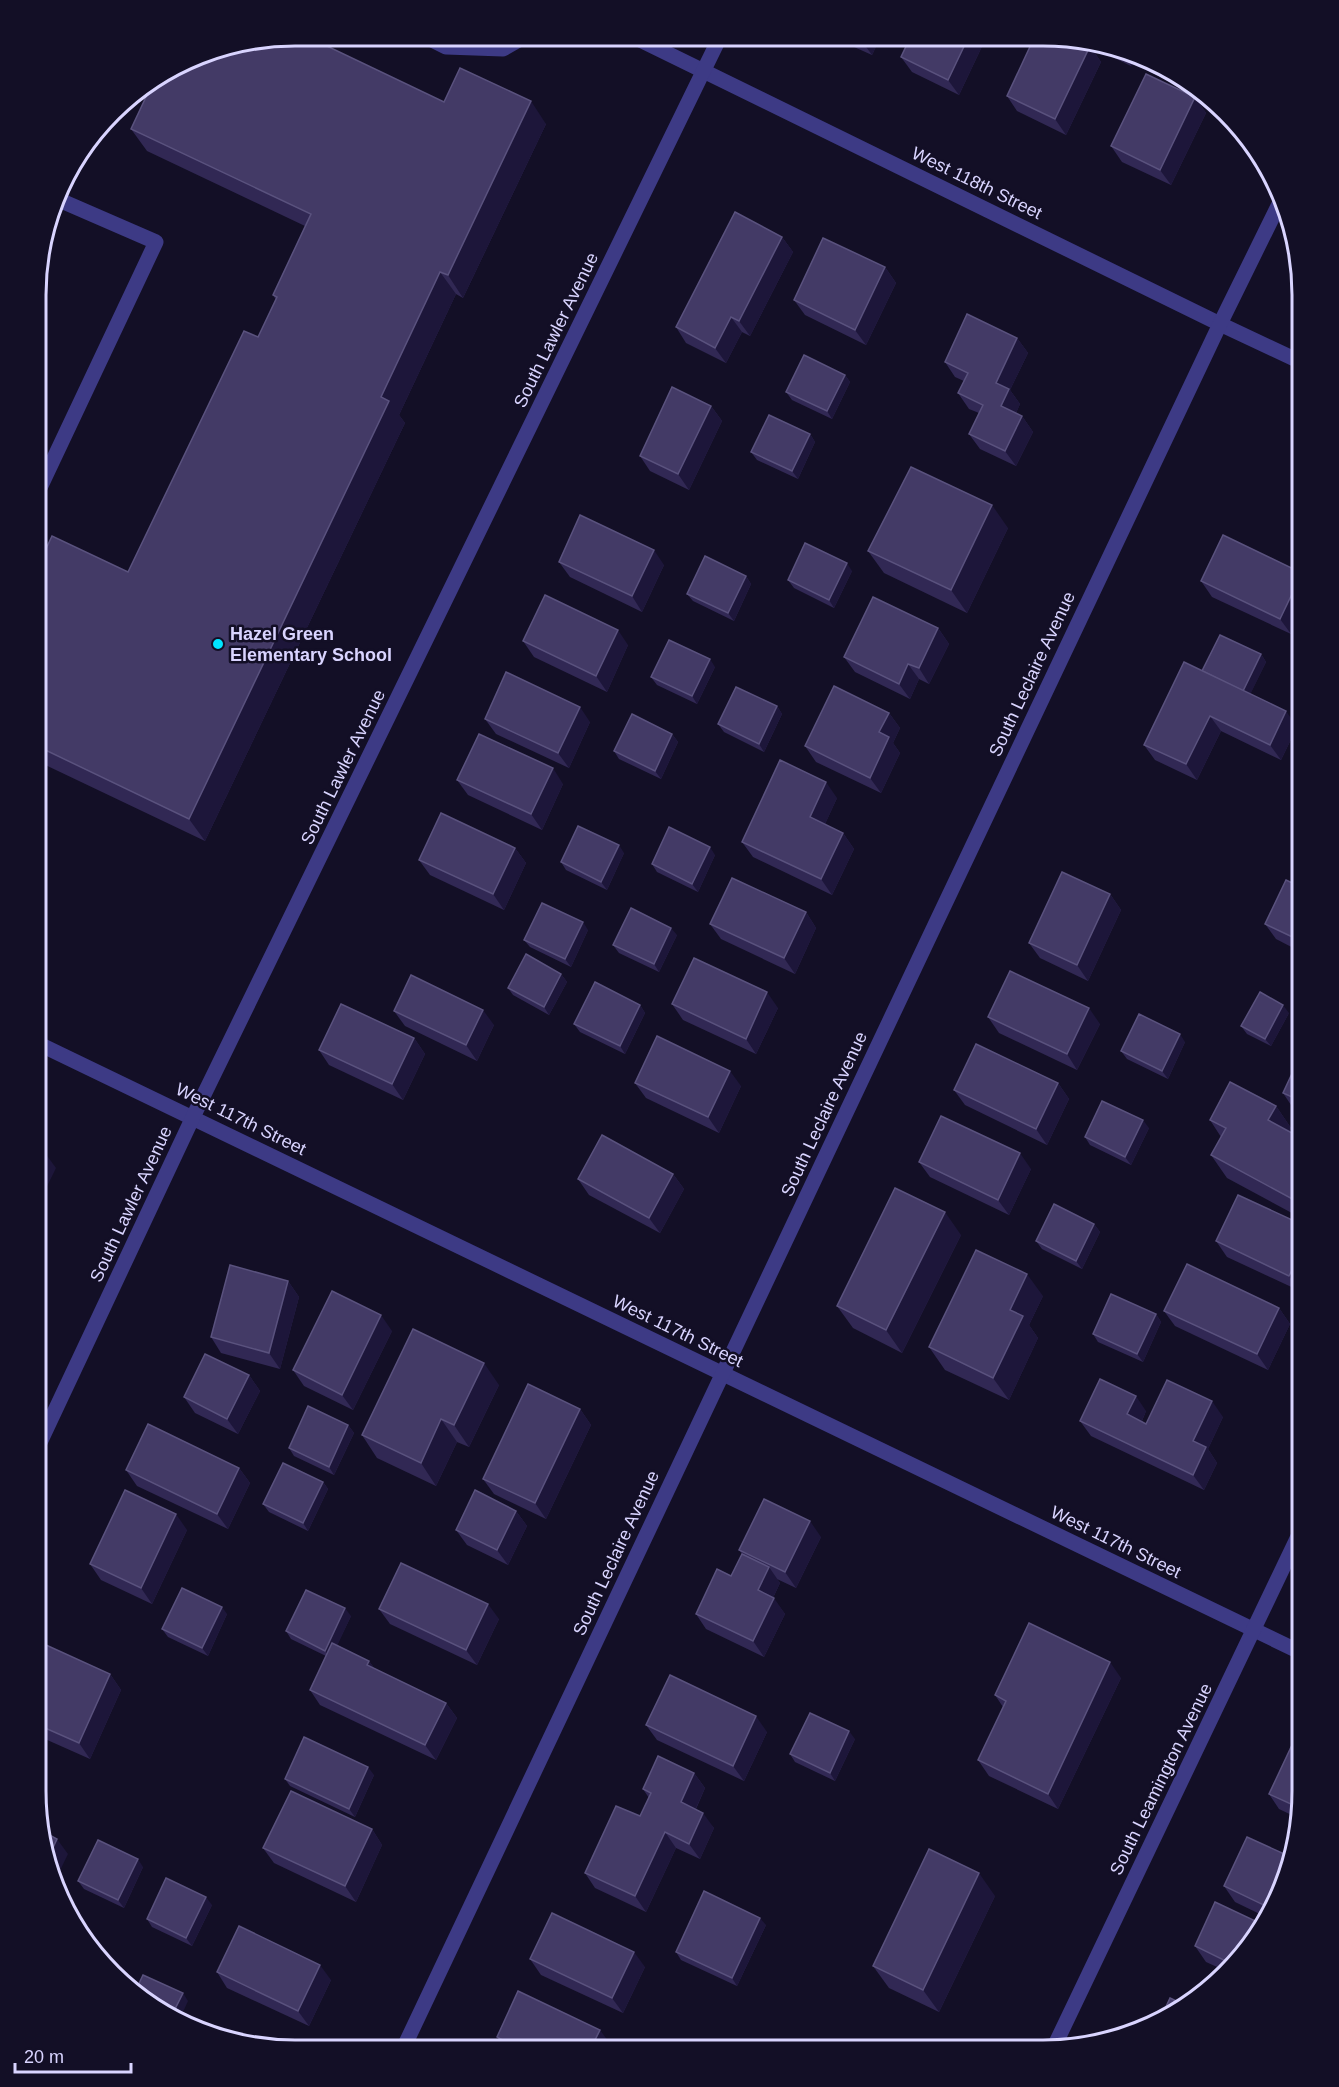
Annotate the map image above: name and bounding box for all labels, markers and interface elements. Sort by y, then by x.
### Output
street label: West 118th Street [909,143,1045,223]
street label: South Lawler Avenue [510,249,602,411]
street label: South Leclaire Avenue [985,588,1079,760]
place label: Hazel Green Elementary School [230,624,392,665]
marker: Hazel Green Elementary School [211,637,225,651]
street label: South Lawler Avenue [297,686,389,848]
street label: South Leclaire Avenue [777,1028,871,1200]
street label: West 117th Street [173,1079,309,1159]
street label: South Lawler Avenue [86,1123,176,1285]
street label: West 117th Street [610,1291,746,1371]
street label: South Leclaire Avenue [569,1467,663,1639]
street label: West 117th Street [1048,1502,1184,1582]
street label: South Leamington Avenue [1106,1680,1216,1878]
scale bar [15,2036,130,2074]
text: 20 m [24,2047,64,2067]

